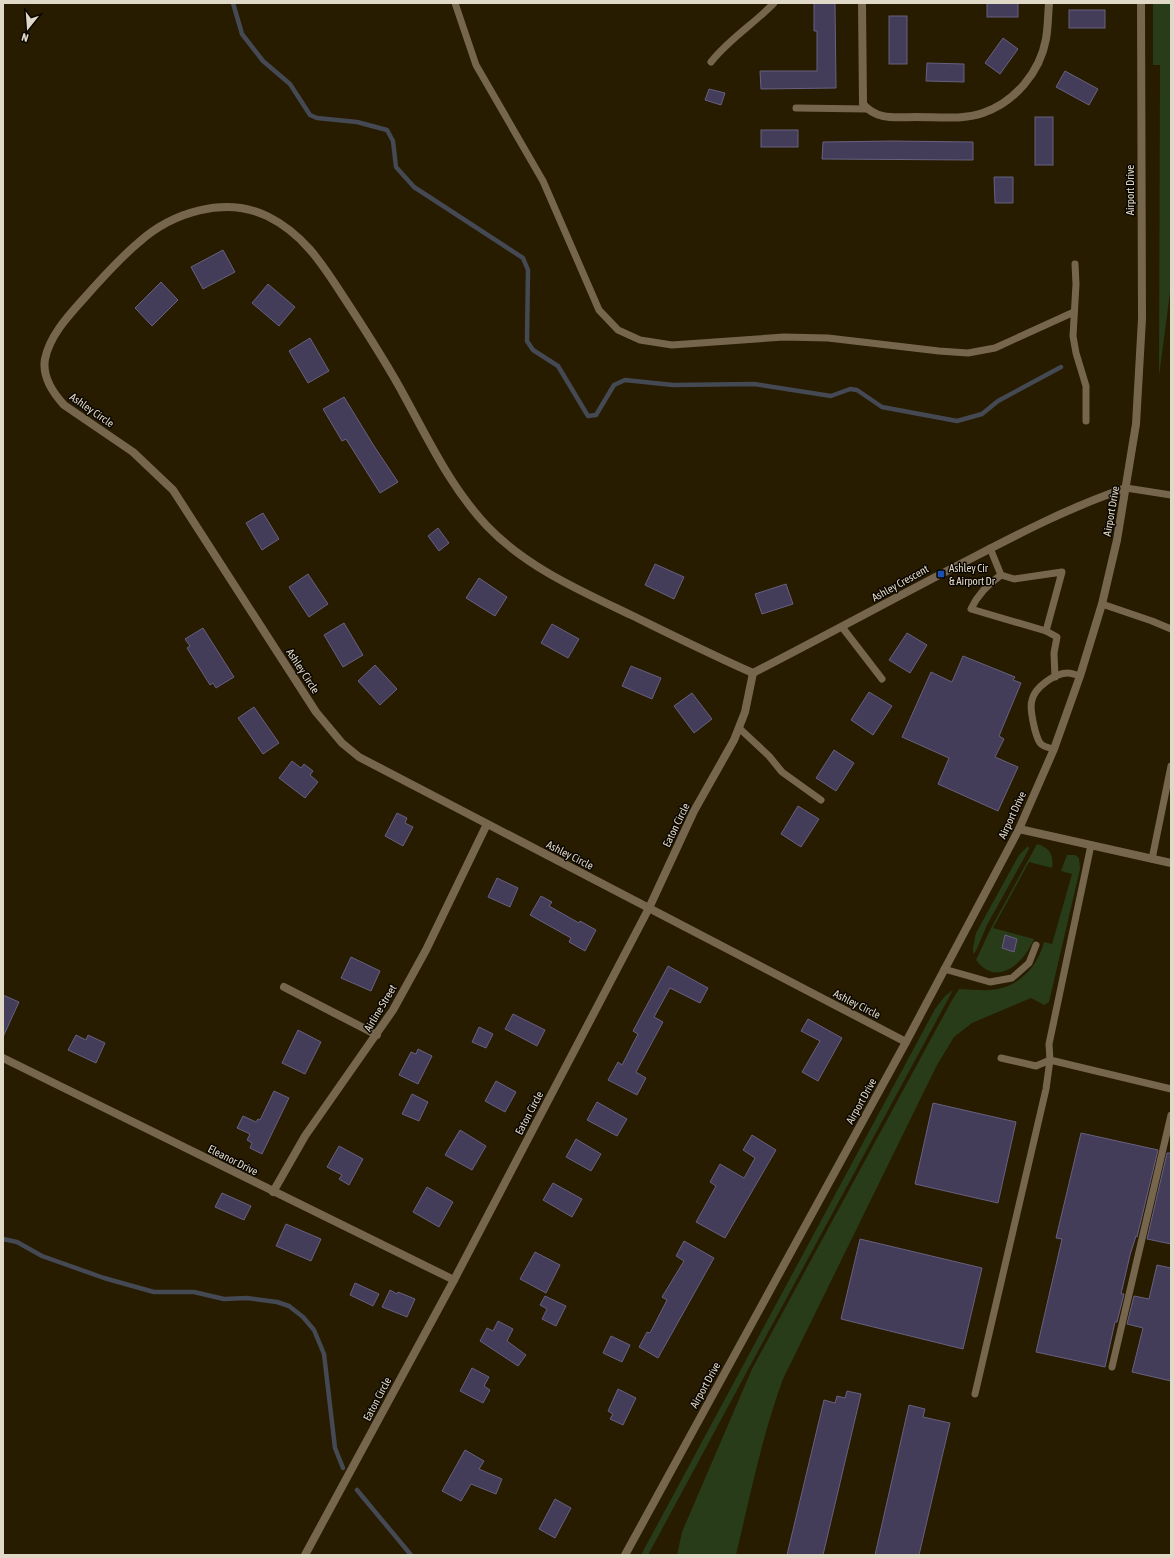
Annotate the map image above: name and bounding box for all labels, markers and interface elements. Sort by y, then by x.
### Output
north arrow [8,8,48,48]
text: N [20,31,30,44]
street label: Airport Drive [1124,165,1136,215]
street label: Ashley Circle [68,390,116,430]
street label: Airport Drive [1101,485,1121,537]
street label: Ashley Crescent [870,562,930,604]
place label: Ashley Cir & Airport Dr [949,562,996,587]
marker: Ashley Cir & Airport Dr [936,569,946,579]
street label: Ashley Circle [284,646,322,696]
street label: Airport Drive [996,789,1028,841]
street label: Eaton Circle [660,801,692,849]
street label: Ashley Circle [545,838,595,872]
street label: Airline Street [361,982,399,1034]
street label: Ashley Circle [832,987,882,1021]
street label: Airport Drive [843,1076,879,1126]
street label: Eaton Circle [513,1089,545,1137]
street label: Eleanor Drive [206,1142,260,1178]
street label: Airport Drive [687,1360,723,1410]
street label: Eaton Circle [361,1375,393,1423]

